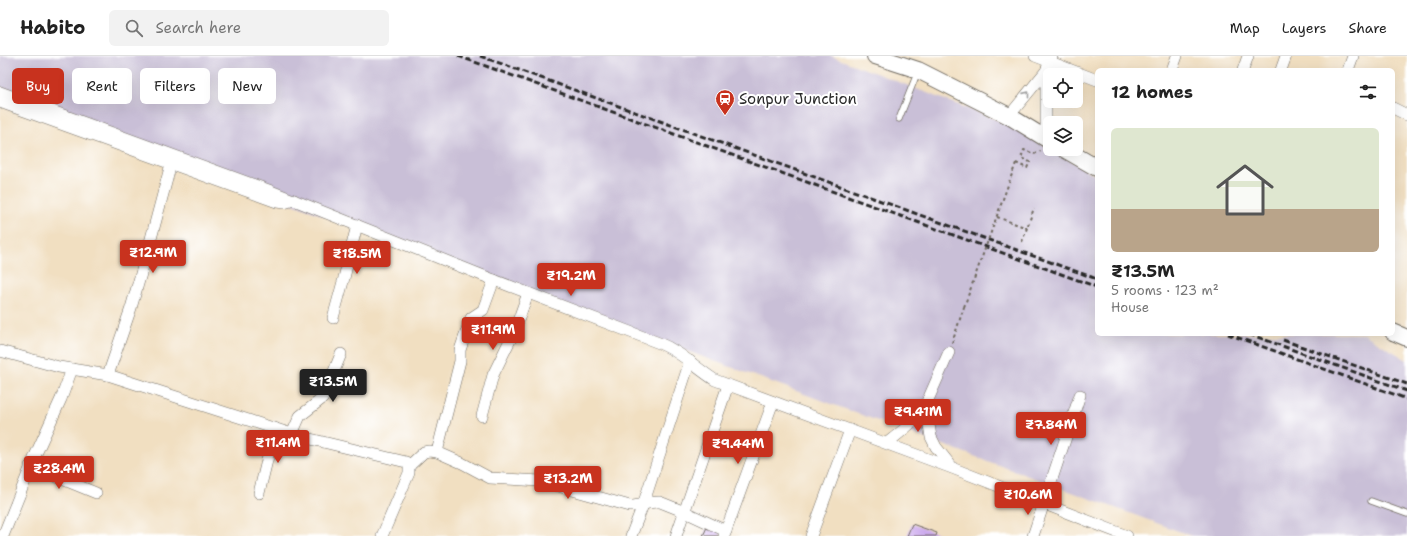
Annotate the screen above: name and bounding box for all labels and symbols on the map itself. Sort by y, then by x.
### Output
station icon: Sonpur Junction [714,88,736,116]
place label: Sonpur Junction [739,89,857,109]
one-way arrow [1023,91,1030,98]
pin: ₹12.9M [120,240,186,274]
pin: ₹18.5M [324,241,390,275]
pin: ₹19.2M [538,263,604,297]
pin: ₹11.9M [460,317,526,351]
pin: ₹13.5M [300,369,366,403]
pin: ₹9.41M [885,399,951,433]
pin: ₹7.84M [1018,412,1084,446]
pin: ₹11.4M [245,430,311,464]
pin: ₹9.44M [705,431,771,465]
pin: ₹28.4M [26,456,92,490]
pin: ₹13.2M [535,466,601,500]
pin: ₹10.6M [995,482,1061,516]

